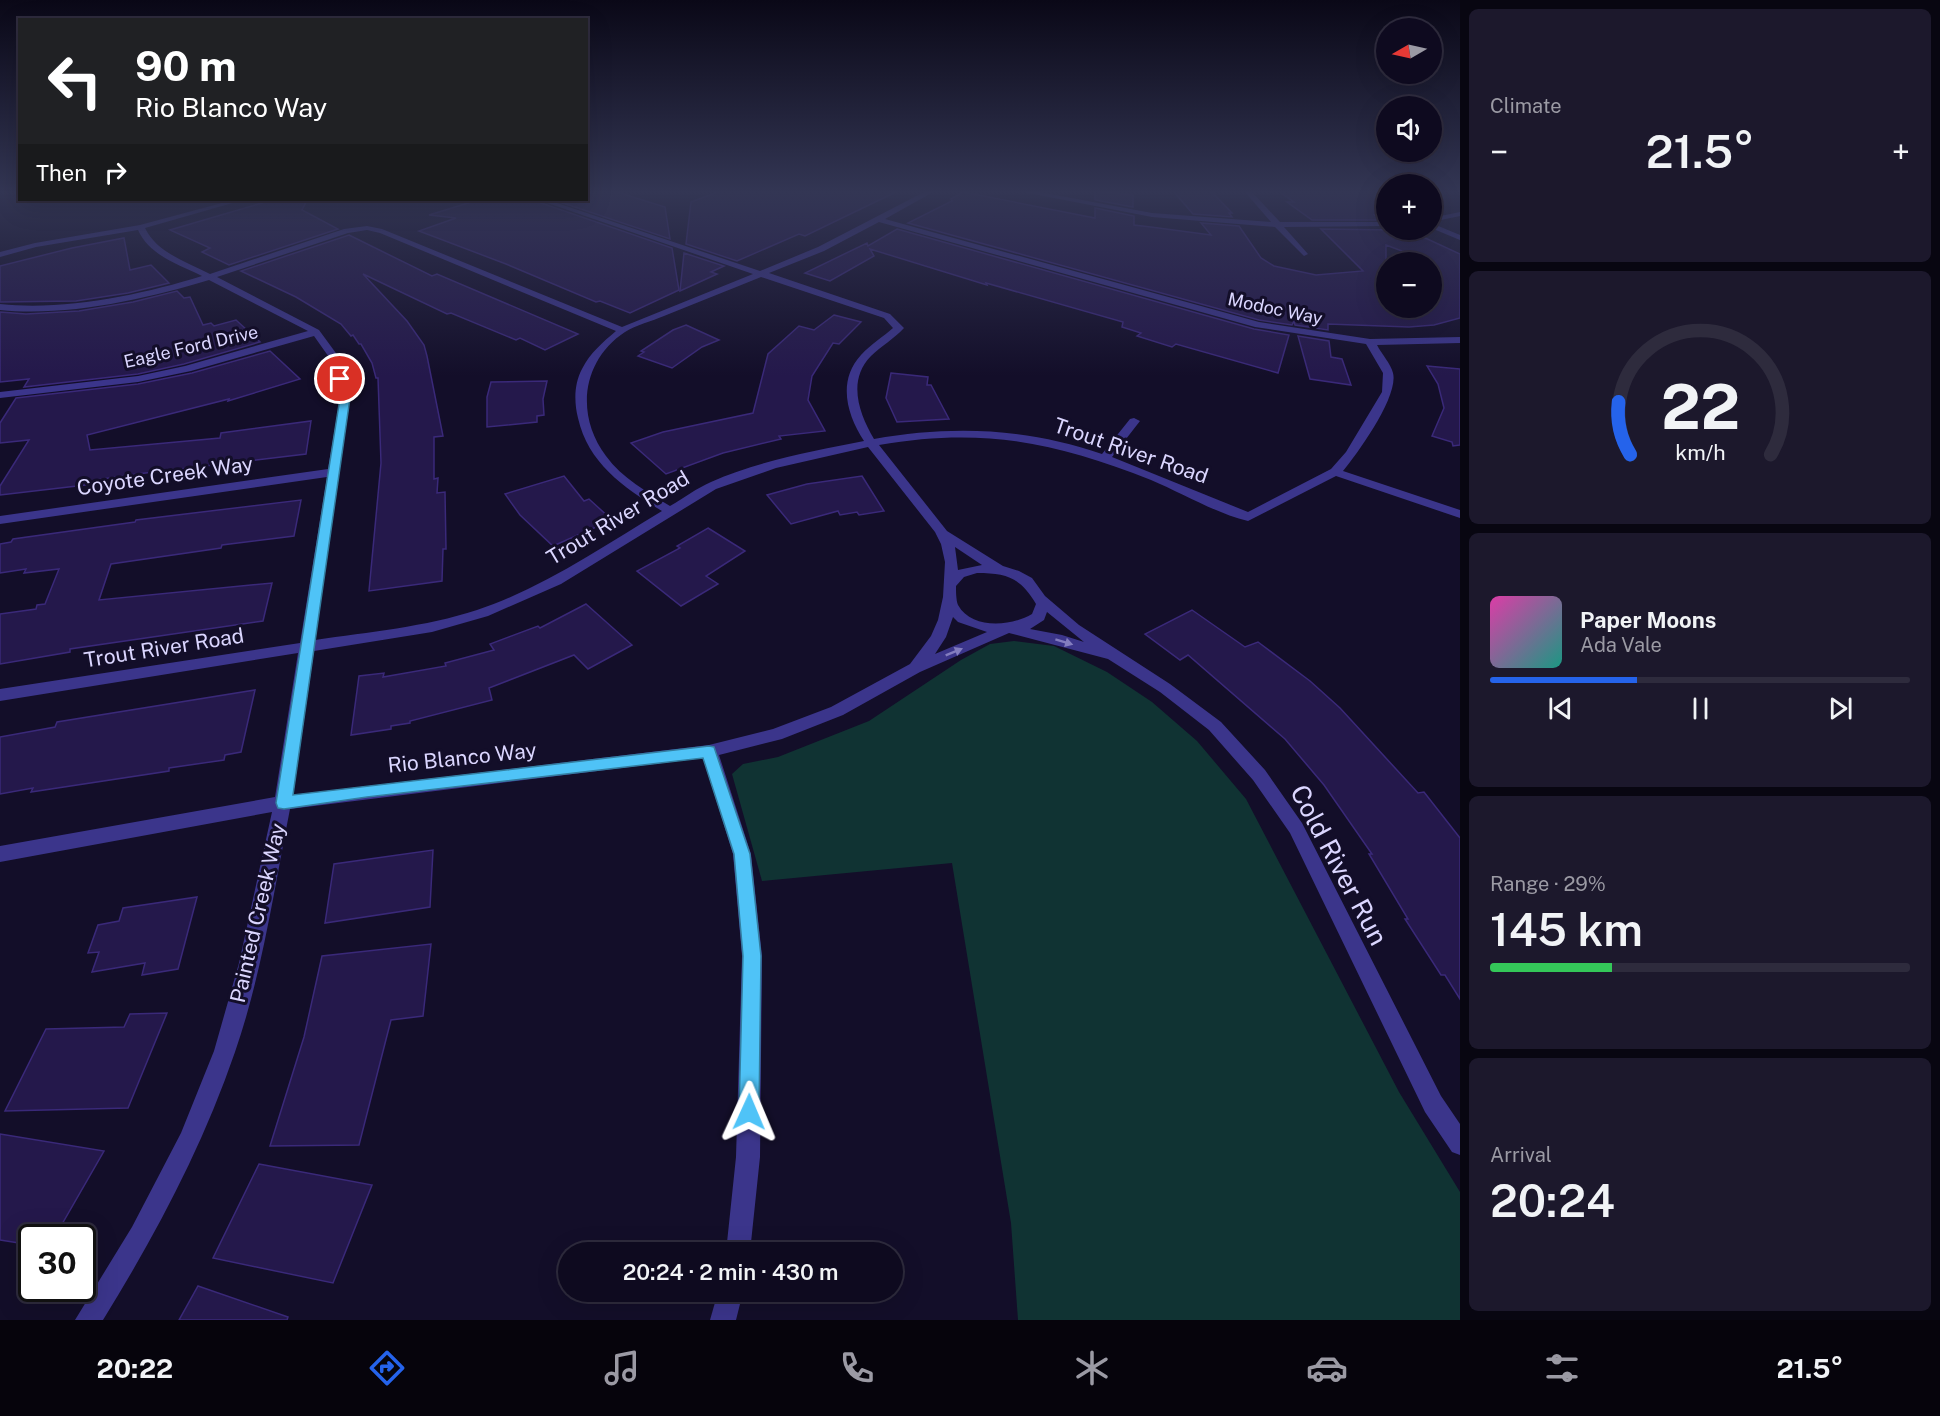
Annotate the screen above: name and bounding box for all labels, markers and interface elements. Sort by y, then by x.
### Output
north arrow [1376,18,1442,84]
map controls [1376,18,1442,318]
text: 90 m [135,41,237,90]
icon: left [36,42,114,120]
text: Rio Blanco Way [135,91,327,123]
text: Climate [1490,94,1562,118]
button: sound [1376,96,1442,162]
text: 21.5° [1646,125,1754,178]
text: − [1490,133,1508,171]
text: + [1892,133,1910,171]
icon: right [99,156,132,189]
text: Then [36,160,87,186]
button: + [1376,174,1442,240]
button: − [1376,252,1442,318]
street label: Modoc Way [1226,288,1325,329]
street label: Eagle Ford Drive [122,321,260,372]
pin [314,353,365,404]
icon: arrive [323,362,356,395]
text: 22 [1660,370,1740,443]
street label: Trout River Road [1051,412,1212,489]
text: km/h [1675,440,1725,465]
street label: Coyote Creek Way [75,451,255,500]
street label: Trout River Road [542,465,693,570]
text: Paper Moons [1580,607,1716,633]
street label: Trout River Road [82,623,246,673]
text: Ada Vale [1580,633,1662,657]
one-way arrow [1055,638,1073,647]
one-way arrow [946,647,964,657]
icon: previous [1544,692,1577,725]
icon: pause [1684,692,1717,725]
icon: next [1824,692,1857,725]
street label: Rio Blanco Way [386,737,538,778]
street label: Cold River Run [1284,779,1395,950]
street label: Painted Creek Way [225,821,290,1005]
text: Range · 29% [1490,872,1606,896]
text: 145 km [1490,903,1643,956]
position arrow [717,1080,781,1144]
text: Arrival [1490,1143,1552,1167]
text: 20:24 [1490,1174,1615,1227]
speed limit sign: 30 [18,1224,96,1302]
text: 20:24 · 2 min · 430 m [623,1259,838,1285]
icon: directions [366,1347,408,1389]
icon: music [601,1347,643,1389]
icon: phone [836,1347,878,1389]
icon: climate [1071,1347,1113,1389]
icon: car [1306,1347,1348,1389]
icon: filters [1541,1347,1583,1389]
text: 20:22 [97,1352,173,1384]
text: 21.5° [1776,1352,1843,1384]

